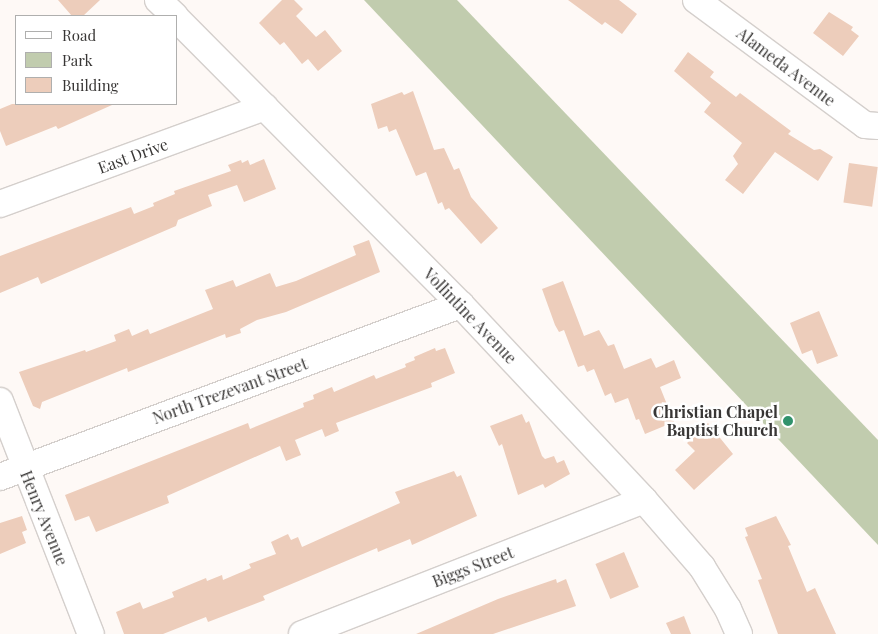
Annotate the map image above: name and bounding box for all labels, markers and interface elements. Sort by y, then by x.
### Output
legend [15,15,178,105]
street label: Alameda Avenue [733,24,839,110]
text: Road [62,25,96,45]
text: Park [62,50,93,70]
text: Building [62,75,118,95]
street label: East Drive [95,134,171,178]
street label: Vollintine Avenue [419,264,521,368]
street label: North Trezevant Street [150,354,310,428]
place label: Christian Chapel Baptist Church [653,402,778,440]
marker: Christian Chapel Baptist Church [782,415,794,427]
street label: Henry Avenue [16,467,72,569]
street label: Biggs Street [430,543,516,591]

